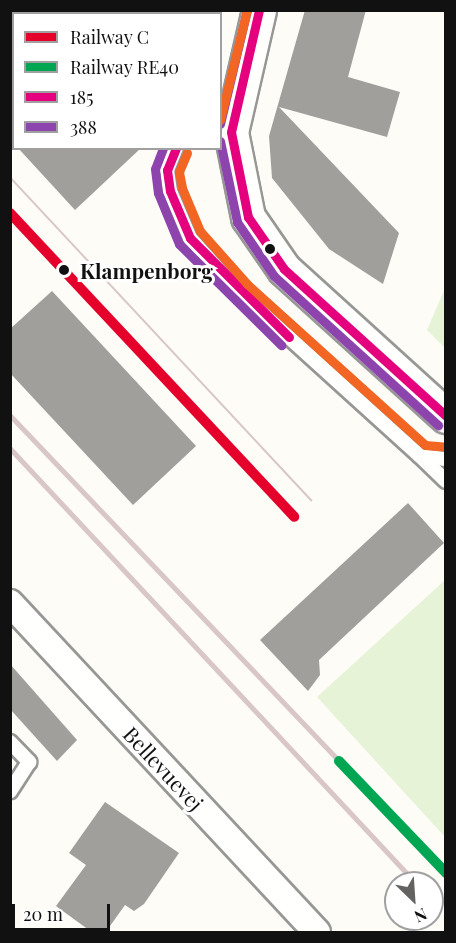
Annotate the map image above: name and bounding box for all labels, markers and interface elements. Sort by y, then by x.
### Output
legend [12,12,222,150]
text: Railway C [70,25,149,49]
text: Railway RE40 [70,55,179,79]
text: 185 [70,85,94,109]
text: 388 [70,115,97,139]
unlabelled marker [264,243,276,255]
place label: Klampenborg [80,257,213,283]
marker: Klampenborg [53,259,75,281]
street label: Bellevuevej [119,721,209,815]
north arrow [384,871,444,931]
scale bar [15,892,112,930]
text: 20 m [23,902,63,926]
text: N [411,904,431,928]

